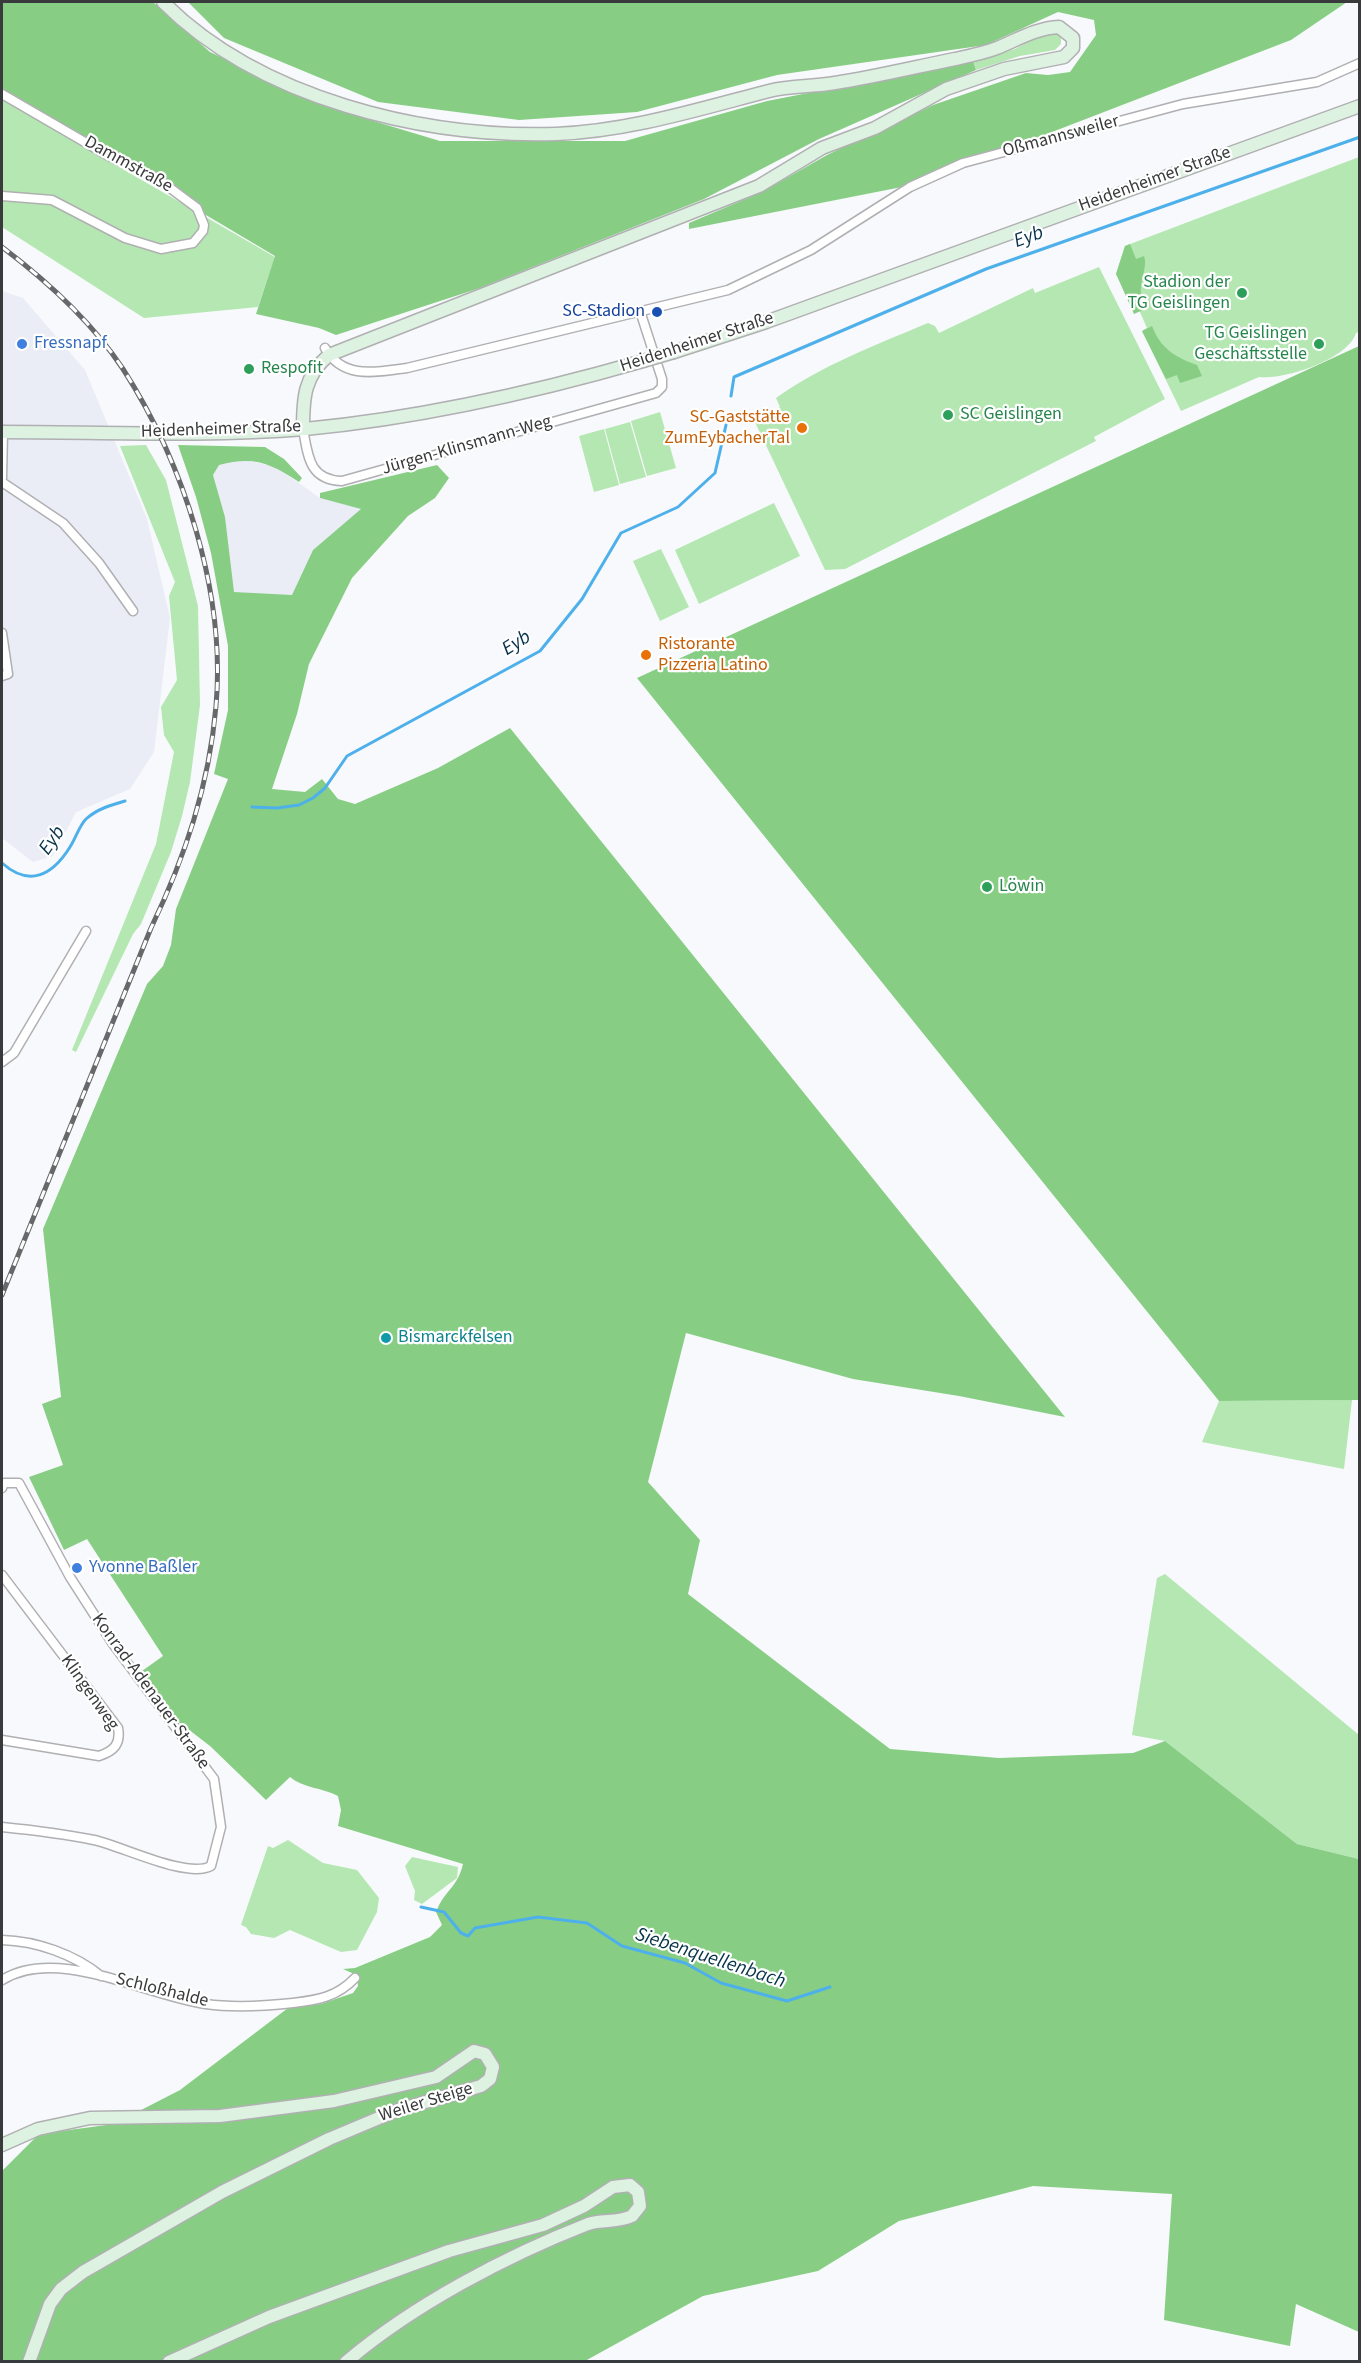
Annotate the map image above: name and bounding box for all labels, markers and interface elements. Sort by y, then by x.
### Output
street label: Oßmannsweiler [1000,111,1122,163]
street label: Dammstraße [80,132,176,198]
street label: Heidenheimer Straße [1076,142,1234,218]
water label: Eyb [1011,222,1047,254]
place label: Stadion der TG Geislingen [1128,272,1230,314]
marker: Stadion der TG Geislingen [1235,286,1249,300]
place label: SC-Stadion [562,301,645,323]
marker: SC-Stadion [650,305,664,319]
street label: Heidenheimer Straße [618,308,776,378]
place label: TG Geislingen Geschäftsstelle [1194,323,1307,366]
place label: Fressnapf [34,333,107,355]
marker: Fressnapf [15,337,29,351]
marker: TG Geislingen Geschäftsstelle [1312,337,1326,351]
place label: Respofit [261,358,323,380]
marker: Respofit [242,362,256,376]
place label: SC Geislingen [960,404,1062,426]
place label: SC-Gaststätte ZumEybacherTal [664,407,790,450]
marker: SC Geislingen [941,408,955,422]
street label: Jürgen-Klinsmann-Weg [380,411,554,481]
street label: Heidenheimer Straße [141,416,301,444]
marker: SC-Gaststätte ZumEybacherTal [795,421,809,435]
water label: Eyb [498,626,536,662]
place label: Ristorante Pizzeria Latino [658,634,768,676]
marker: Ristorante Pizzeria Latino [639,648,653,662]
water label: Eyb [35,822,71,860]
place label: Löwin [999,876,1044,898]
marker: Löwin [980,880,994,894]
place label: Bismarckfelsen [398,1327,513,1349]
marker: Bismarckfelsen [379,1331,393,1345]
place label: Yvonne Baßler [89,1557,197,1579]
marker: Yvonne Baßler [70,1561,84,1575]
street label: Konrad-Adenauer-Straße [86,1610,214,1774]
street label: Klingenweg [55,1651,123,1735]
water label: Siebenquellenbach [632,1923,788,1995]
street label: Schloßhalde [113,1969,211,2013]
street label: Weiler Steige [376,2078,476,2128]

